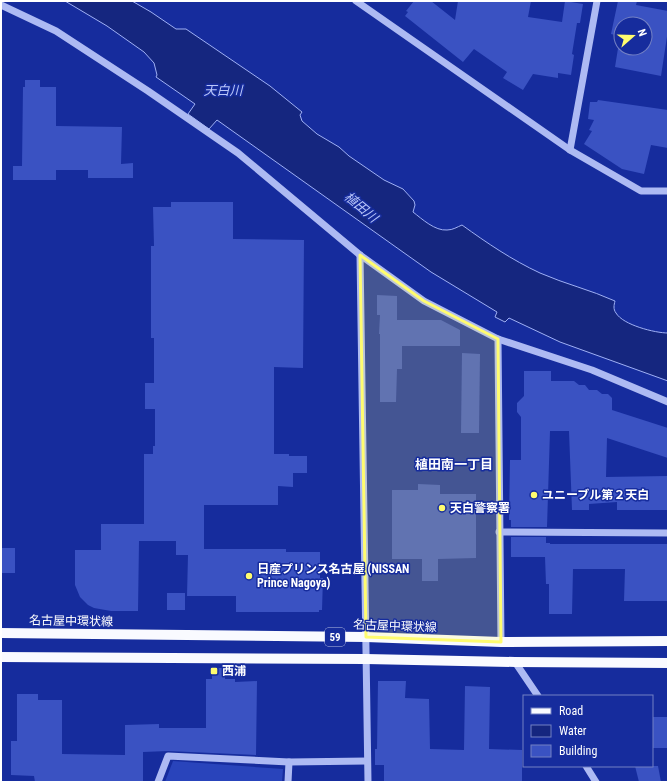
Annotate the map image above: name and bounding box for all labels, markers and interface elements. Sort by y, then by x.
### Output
north arrow [613,16,653,56]
text: N [635,27,649,38]
water label: 天白川 [203,83,244,98]
water label: 植田川 [341,189,382,227]
district label: 植田南一丁目 [415,457,493,472]
place label: ユニーブル第２天白 [542,488,649,502]
marker: ユニーブル第２天白 [529,490,539,500]
place label: 天白警察署 [450,501,510,515]
marker: 天白警察署 [437,503,447,513]
place label: 日産プリンス名古屋 (NISSAN Prince Nagoya) [257,562,409,590]
marker: 日産プリンス名古屋 (NISSAN Prince Nagoya) [244,571,254,581]
street label: 名古屋中環状線 [29,613,113,629]
street label: 名古屋中環状線 [353,618,437,634]
road number: 59 [325,628,345,646]
place label: 西浦 [222,664,246,678]
marker: 西浦 [209,666,219,676]
legend [523,695,653,767]
text: Road [559,704,583,718]
text: Water [559,724,587,738]
text: Building [559,744,597,758]

